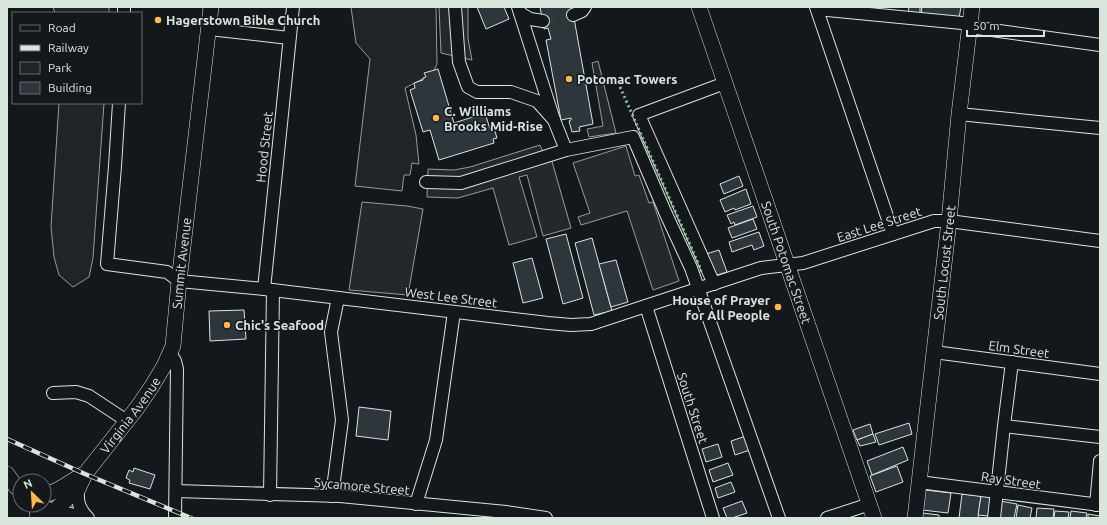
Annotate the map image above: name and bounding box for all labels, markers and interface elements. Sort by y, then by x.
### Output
legend [12,12,142,104]
scale bar [967,12,1044,38]
place label: Hagerstown Bible Church [166,13,320,27]
marker: Hagerstown Bible Church [153,15,163,25]
text: 50 m [973,19,1000,32]
text: Road [48,21,76,34]
text: Railway [48,41,89,54]
text: Park [48,61,72,74]
place label: Potomac Towers [577,72,677,86]
marker: Potomac Towers [564,74,574,84]
text: Building [48,81,92,94]
place label: C. Williams Brooks Mid‐Rise [444,104,543,133]
street label: Hood Street [253,111,275,183]
marker: C. Williams Brooks Mid‐Rise [431,113,441,123]
street label: South Potomac Street [759,199,814,326]
street label: East Lee Street [835,204,923,244]
street label: South Locust Street [931,205,957,321]
street label: Summit Avenue [169,217,193,309]
street label: West Lee Street [404,284,498,310]
place label: House of Prayer for All People [672,293,771,322]
marker: House of Prayer for All People [773,302,783,312]
place label: Chic's Seafood [235,318,324,332]
marker: Chic's Seafood [222,320,232,330]
street label: Elm Street [988,338,1050,360]
street label: South Street [675,371,711,445]
street label: Virginia Avenue [97,374,163,456]
street label: Ray Street [980,469,1042,491]
north arrow [12,473,52,513]
street label: Sycamore Street [314,475,410,497]
text: N [22,477,34,491]

